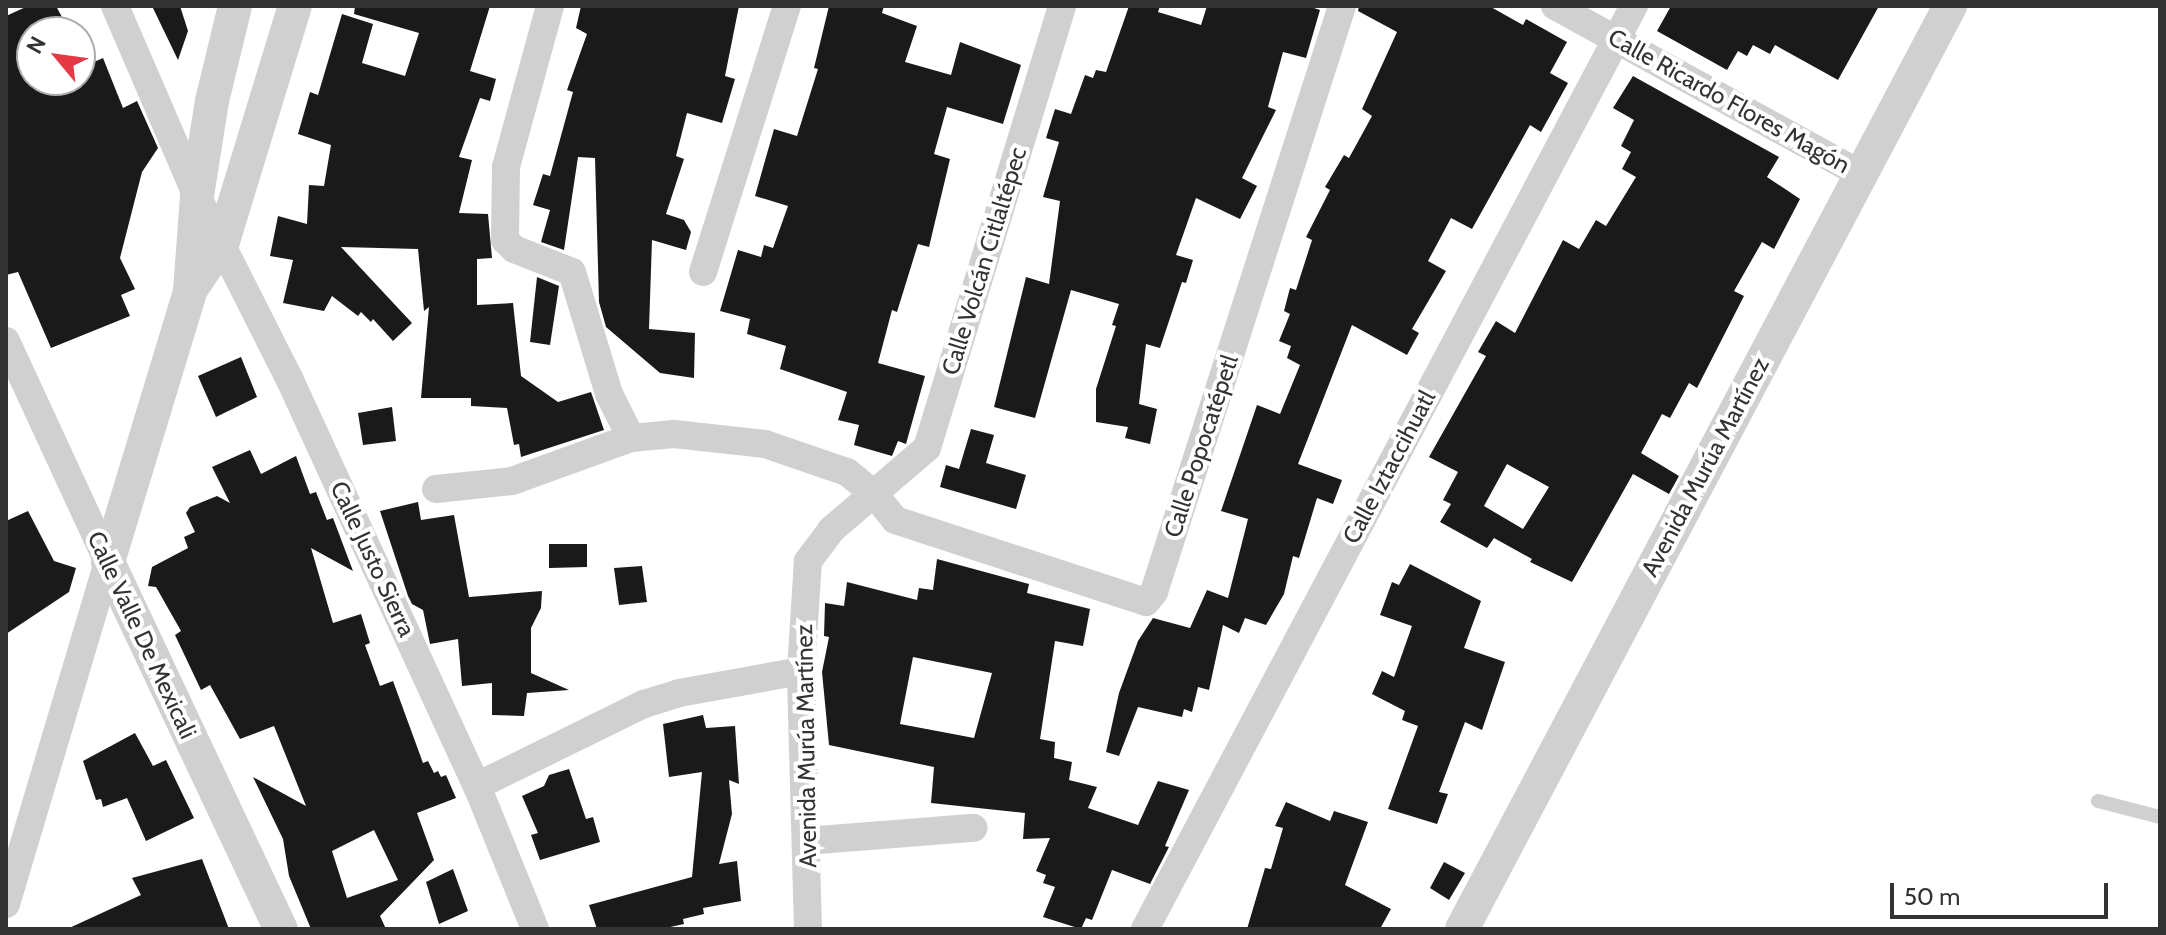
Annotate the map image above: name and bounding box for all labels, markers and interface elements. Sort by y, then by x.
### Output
north arrow [16,16,96,96]
street label: Calle Ricardo Flores Magón [1603,23,1855,179]
text: N [21,32,52,58]
street label: Calle Volcán Citlaltépec [936,144,1032,378]
street label: Calle Popocatépetl [1158,351,1244,541]
street label: Avenida Murúa Martínez [1635,352,1775,582]
street label: Calle Iztaccihuatl [1337,385,1441,549]
street label: Calle Justo Sierra [324,477,422,641]
street label: Calle Valle De Mexicali [81,527,203,743]
street label: Avenida Murúa Martínez [789,624,823,868]
scale bar [1894,867,2112,917]
text: 50 m [1904,882,1960,911]

